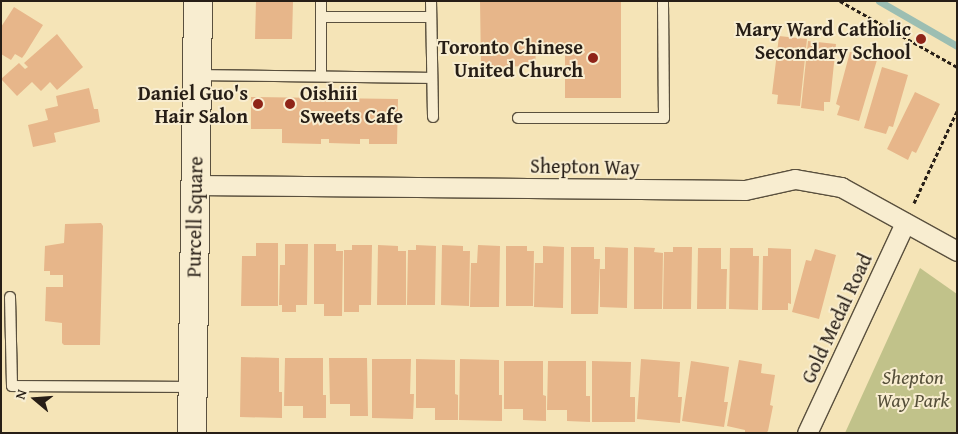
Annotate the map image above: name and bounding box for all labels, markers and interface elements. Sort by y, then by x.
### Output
place label: Mary Ward Catholic Secondary School [735,16,911,63]
marker: Mary Ward Catholic Secondary School [915,33,927,45]
place label: Toronto Chinese United Church [438,34,583,81]
marker: Toronto Chinese United Church [587,52,599,64]
place label: Daniel Guo's Hair Salon [138,80,248,127]
place label: Oishiii Sweets Cafe [300,80,403,127]
marker: Daniel Guo's Hair Salon [252,98,264,110]
marker: Oishiii Sweets Cafe [284,98,296,110]
street label: Shepton Way [530,153,640,179]
street label: Purcell Square [181,156,207,278]
street label: Gold Medal Road [795,249,877,387]
park label: Shepton Way Park [877,365,949,412]
north arrow [10,374,60,424]
text: N [10,387,32,402]

